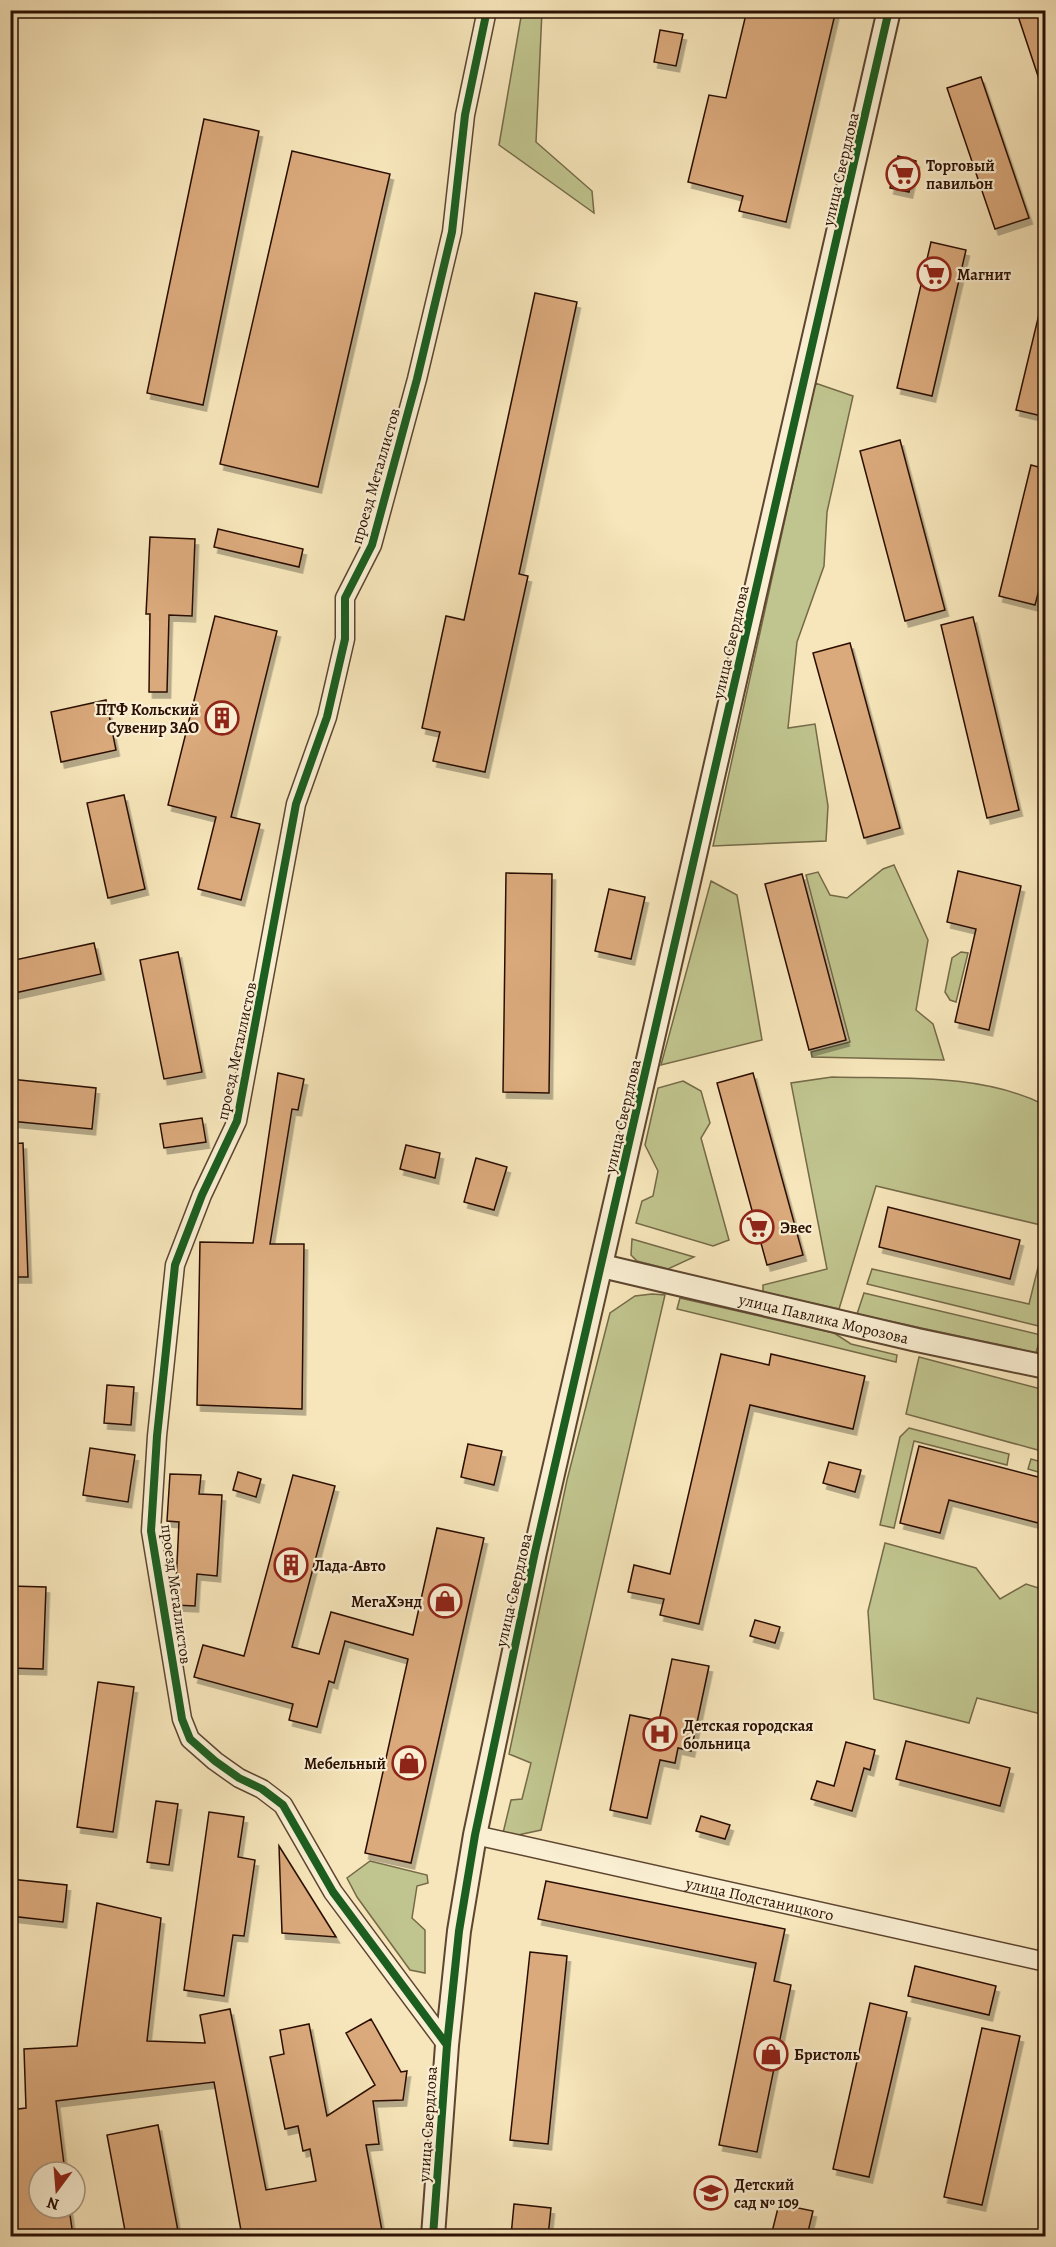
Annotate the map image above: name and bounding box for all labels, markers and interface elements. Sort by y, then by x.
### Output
street label: улица Свердлова [817,110,865,229]
place label: Торговый павильон [926,155,995,195]
supermarket icon: Торговый павильон [885,156,921,192]
supermarket icon: Магнит [916,256,952,292]
place label: Магнит [957,264,1012,286]
street label: проезд Металлистов [346,406,406,547]
street label: улица Свердлова [707,583,755,702]
place label: ПТФ Кольский Сувенир ЗАО [96,699,199,739]
building icon: ПТФ Кольский Сувенир ЗАО [204,700,240,736]
street label: проезд Металлистов [212,980,262,1122]
street label: улица Свердлова [599,1057,647,1176]
supermarket icon: Эвес [739,1209,775,1245]
place label: Эвес [780,1217,812,1239]
street label: улица Павлика Морозова [736,1288,911,1350]
street label: проезд Металлистов [155,1523,197,1665]
street label: улица Свердлова [490,1531,538,1650]
building icon: Лада-Авто [273,1547,309,1583]
place label: Лада-Авто [314,1555,386,1577]
shop icon: МегаХэнд [427,1583,463,1619]
place label: МегаХэнд [351,1591,422,1613]
place label: Детская городская больница [683,1715,813,1755]
hospital icon: Детская городская больница [642,1716,678,1752]
shop icon: Мебельный [391,1745,427,1781]
place label: Мебельный [304,1753,386,1775]
street label: улица Подстаницкого [683,1872,836,1927]
shop icon: Бристоль [753,2036,789,2072]
place label: Бристоль [794,2044,861,2066]
street label: улица Свердлова [413,2065,443,2184]
north arrow [27,2160,87,2220]
place label: Детский сад № 109 [734,2174,799,2214]
school or university icon: Детский сад № 109 [693,2175,729,2211]
text: N [44,2191,62,2216]

